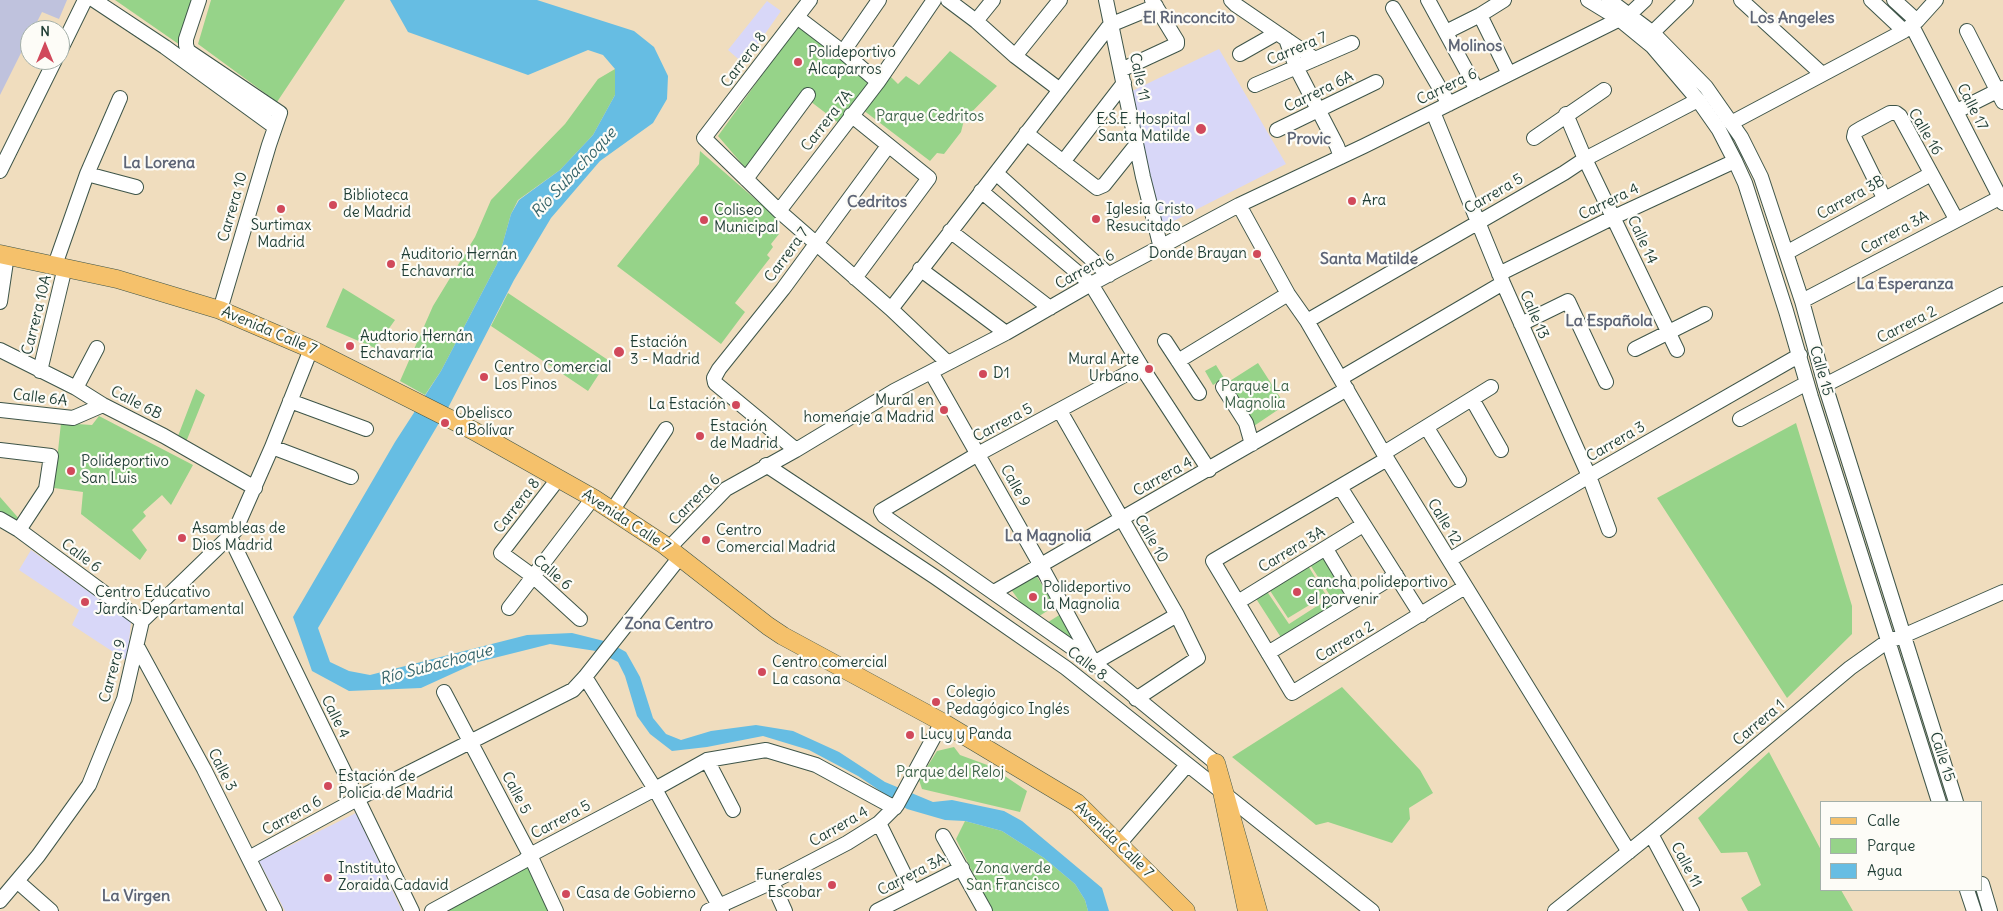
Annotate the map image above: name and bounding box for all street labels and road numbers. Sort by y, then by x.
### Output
street label: Carrera 7 [1264,28,1330,70]
street label: Carrera 8 [717,29,771,91]
street label: Calle 11 [1125,51,1153,103]
street label: Carrera 6 [1414,65,1480,109]
street label: Carrera 6A [1282,68,1356,116]
street label: Calle 17 [1953,81,1991,133]
street label: Carrera 7A [797,87,857,155]
street label: Calle 16 [1904,105,1946,159]
street label: Carrera 10 [214,170,252,244]
street label: Carrera 5 [1461,170,1527,218]
street label: Carrera 3B [1814,172,1888,224]
street label: Carrera 4 [1576,180,1642,224]
street label: Carrera 3A [1858,208,1932,258]
street label: Calle 14 [1623,213,1661,267]
street label: Carrera 7 [761,224,813,286]
street label: Carrera 6 [1052,246,1118,294]
street label: Carrera 10A [18,273,56,357]
street label: Calle 13 [1515,288,1553,342]
street label: Carrera 2 [1874,302,1940,348]
street label: Avenida Calle 7 [219,303,319,359]
street label: Calle 15 [1805,344,1837,398]
street label: Calle 6B [107,382,165,424]
street label: Calle 6A [12,386,68,410]
street label: Carrera 5 [970,400,1036,446]
street label: Carrera 3 [1583,418,1649,466]
street label: Carrera 4 [1130,453,1196,501]
street label: Calle 9 [996,462,1034,510]
street label: Carrera 6 [666,471,724,529]
street label: Carrera 8 [490,475,544,537]
street label: Avenida Calle 7 [578,486,674,556]
street label: Calle 12 [1423,496,1465,548]
street label: Calle 10 [1130,512,1172,566]
street label: Carrera 3A [1255,523,1329,577]
street label: Calle 6 [57,535,105,577]
street label: Calle 6 [529,552,575,594]
street label: Carrera 2 [1313,618,1377,666]
street label: Carrera 9 [96,637,130,705]
street label: Calle 8 [1063,643,1111,685]
street label: Calle 4 [317,693,353,741]
street label: Carrera 1 [1729,696,1789,750]
street label: Calle 15 [1926,730,1958,784]
street label: Calle 3 [204,746,240,794]
street label: Calle 5 [497,769,535,817]
street label: Carrera 6 [259,792,325,840]
street label: Carrera 5 [528,797,594,843]
street label: Avenida Calle 7 [1071,798,1157,882]
street label: Carrera 4 [806,803,872,851]
street label: Calle 11 [1667,839,1705,891]
street label: Carrera 3A [875,850,949,900]

